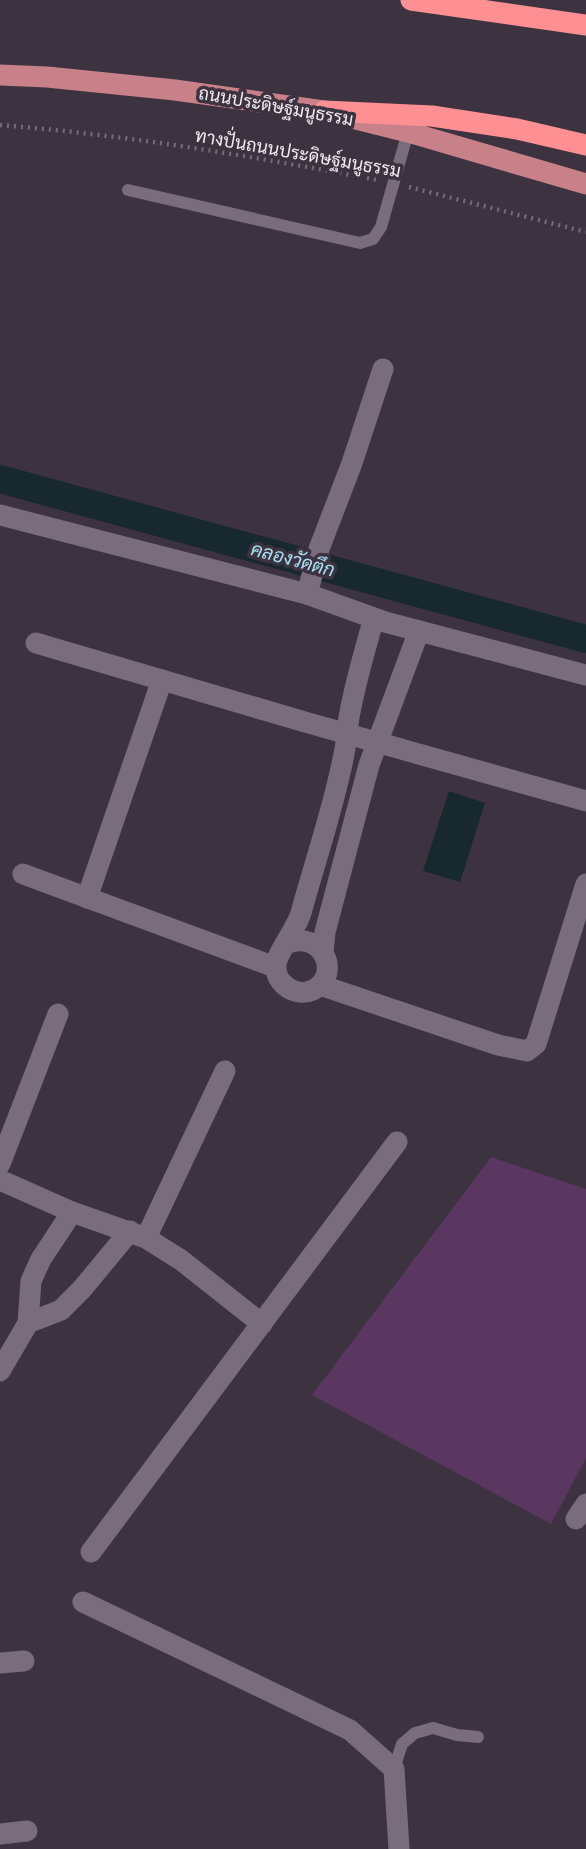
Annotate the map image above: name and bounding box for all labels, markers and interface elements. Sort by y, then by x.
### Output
street label: ถนนประดิษฐ์มนูธรรม [196,80,355,133]
street label: ทางปั่นถนนประดิษฐ์มนูธรรม [193,120,403,184]
water label: คลองวัดตึก [248,535,338,583]

